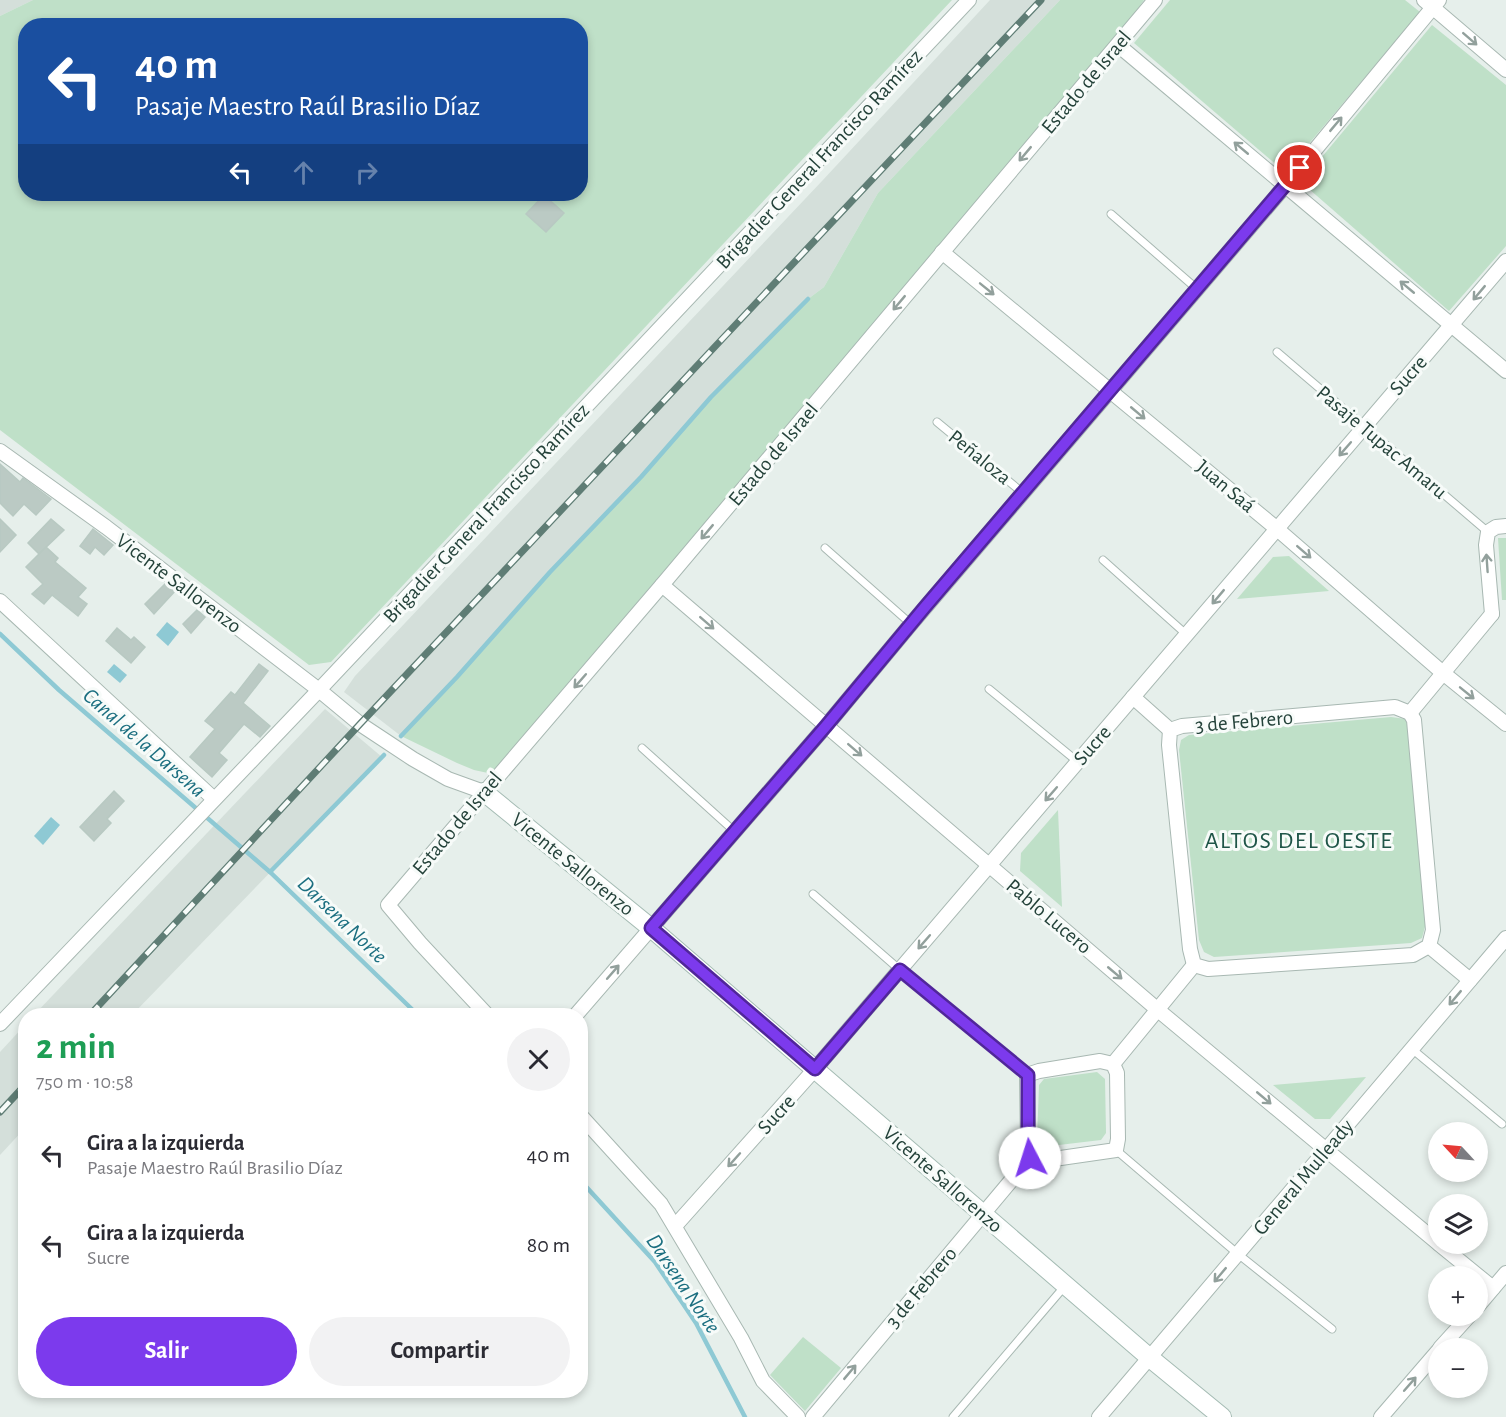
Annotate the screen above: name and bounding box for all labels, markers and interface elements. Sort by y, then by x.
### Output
street label: Estado de Israel [1038,27,1135,138]
one-way arrow [1462,32,1477,46]
icon: left [36,42,114,120]
text: 40 m [135,44,218,86]
street label: Brigadier General Francisco Ramírez [712,46,926,273]
text: Pasaje Maestro Raúl Brasilio Díaz [135,93,480,120]
one-way arrow [1329,117,1342,133]
one-way arrow [1234,141,1249,155]
pin [1274,142,1325,193]
one-way arrow [1019,146,1032,162]
icon: arrive [1283,151,1316,184]
icon: left [224,156,257,189]
icon: ahead [287,156,320,189]
icon: right [350,156,383,189]
one-way arrow [1399,281,1415,294]
one-way arrow [979,282,995,295]
one-way arrow [1472,285,1486,300]
one-way arrow [893,294,906,310]
street label: Sucre [1386,351,1431,399]
street label: Pasaje Tupac Amaru [1312,382,1451,503]
street label: Estado de Israel [725,399,822,510]
street label: Brigadier General Francisco Ramírez [379,400,593,627]
one-way arrow [1130,406,1145,420]
street label: Peñaloza [944,426,1015,489]
one-way arrow [1338,441,1352,456]
street label: Juan Saá [1192,456,1259,517]
one-way arrow [700,524,713,540]
street label: Vicente Sallorenzo [112,530,245,637]
one-way arrow [1296,545,1311,559]
one-way arrow [1481,554,1492,574]
one-way arrow [1211,589,1225,604]
one-way arrow [699,617,715,630]
one-way arrow [573,673,587,688]
water label: Canal de la Darsena [79,684,210,802]
one-way arrow [1459,686,1475,699]
street label: 3 de Febrero [1194,707,1294,736]
street label: Sucre [1070,721,1115,769]
one-way arrow [847,744,863,757]
street label: Estado de Israel [409,768,506,879]
one-way arrow [1044,786,1058,801]
street label: Vicente Sallorenzo [508,809,638,920]
district label: ALTOS DEL OESTE [1205,829,1393,853]
water label: Darsena Norte [294,872,391,967]
street label: Pablo Lucero [1002,875,1095,958]
one-way arrow [917,934,931,949]
one-way arrow [606,965,620,980]
one-way arrow [1107,966,1123,979]
one-way arrow [1448,990,1461,1006]
button: close [507,1028,570,1091]
text: 2 min [36,1029,116,1065]
text: 750 m · 10:58 [36,1072,134,1092]
street label: Sucre [754,1091,799,1138]
one-way arrow [1256,1091,1271,1105]
street label: General Mulleady [1249,1116,1358,1239]
street label: Vicente Sallorenzo [879,1122,1006,1237]
north arrow [1428,1122,1488,1182]
map controls [1428,1122,1488,1398]
position arrow [998,1126,1062,1190]
text: Gira a la izquierda [87,1132,245,1154]
icon: left [36,1139,69,1172]
text: 40 m [527,1144,570,1166]
one-way arrow [727,1152,741,1167]
text: Pasaje Maestro Raúl Brasilio Díaz [87,1158,343,1178]
button: layers [1428,1194,1488,1254]
text: Gira a la izquierda [87,1222,245,1244]
icon: left [36,1229,69,1262]
water label: Darsena Norte [642,1230,724,1337]
text: 80 m [527,1234,570,1256]
street label: 3 de Febrero [882,1243,961,1332]
text: Sucre [87,1248,130,1268]
button: + [1428,1266,1488,1326]
one-way arrow [1213,1267,1227,1282]
button: Salir [36,1317,297,1386]
button: Compartir [309,1317,570,1386]
button: − [1428,1338,1488,1398]
one-way arrow [844,1364,857,1380]
one-way arrow [1403,1377,1417,1392]

